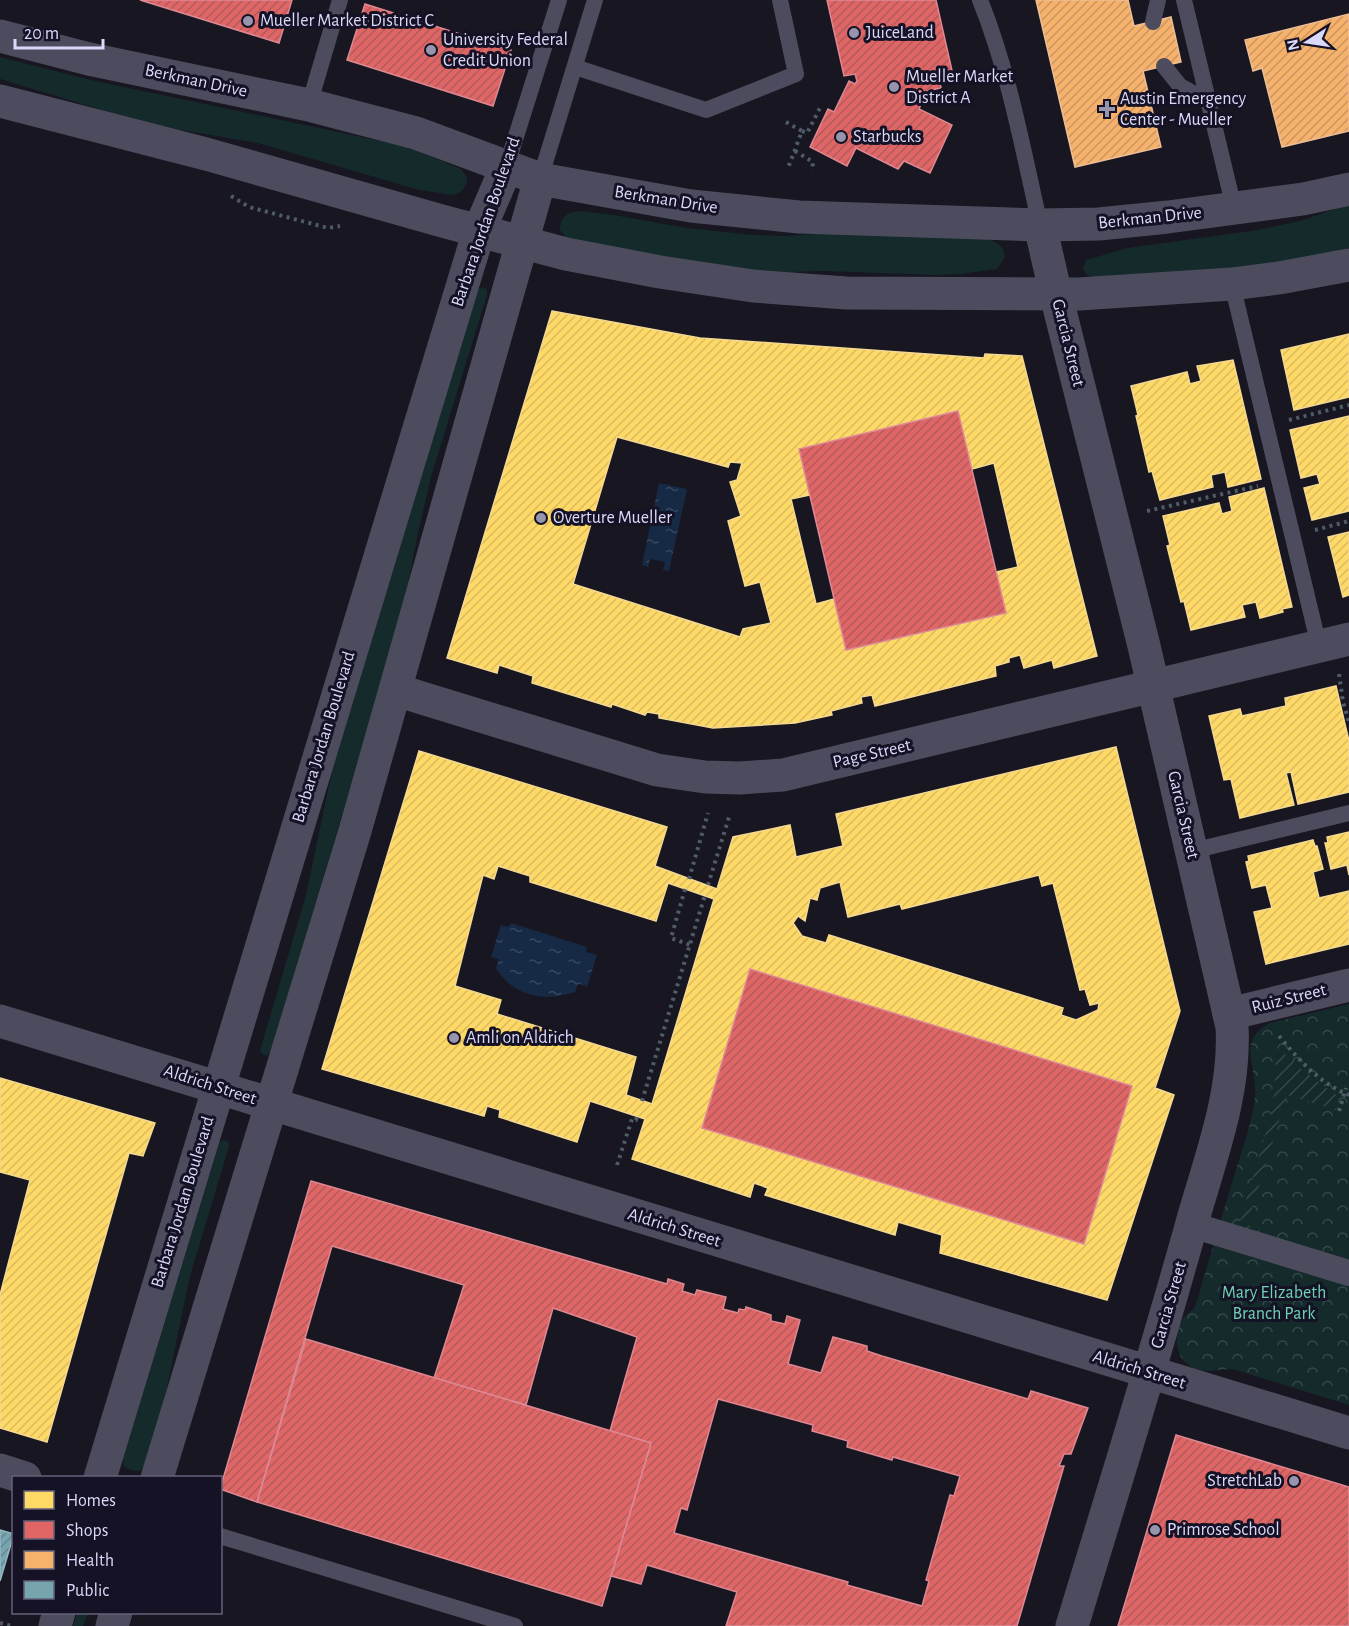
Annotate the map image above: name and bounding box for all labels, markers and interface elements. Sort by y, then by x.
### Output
scale bar [15,12,104,50]
place label: Mueller Market District C [260,12,434,30]
north arrow [1277,12,1337,72]
marker: Mueller Market District C [241,14,255,28]
place label: JuiceLand [866,24,934,42]
text: 20 m [24,25,59,43]
marker: JuiceLand [847,26,861,40]
place label: University Federal Credit Union [443,31,568,70]
text: N [1284,38,1302,52]
marker: University Federal Credit Union [424,43,438,57]
street label: Berkman Drive [143,61,249,101]
place label: Mueller Market District A [906,68,1013,107]
marker: Mueller Market District A [887,80,901,94]
place label: Austin Emergency Center - Mueller [1120,90,1247,129]
marker: Austin Emergency Center - Mueller [1098,100,1116,118]
place label: Starbucks [853,128,921,146]
marker: Starbucks [834,130,848,144]
street label: Barbara Jordan Boulevard [448,135,524,309]
street label: Berkman Drive [613,183,719,217]
street label: Berkman Drive [1097,204,1203,232]
street label: Garcia Street [1048,297,1088,389]
place label: Overture Mueller [553,509,672,527]
marker: Overture Mueller [534,511,548,525]
street label: Barbara Jordan Boulevard [289,649,359,825]
street label: Page Street [831,736,913,772]
street label: Garcia Street [1164,769,1202,861]
street label: Ruiz Street [1250,981,1328,1017]
place label: Amli on Aldrich [466,1029,574,1047]
marker: Amli on Aldrich [447,1031,461,1045]
street label: Aldrich Street [162,1062,259,1108]
street label: Barbara Jordan Boulevard [148,1114,218,1290]
street label: Aldrich Street [625,1205,723,1251]
street label: Garcia Street [1148,1259,1190,1350]
park label: Mary Elizabeth Branch Park [1222,1284,1326,1323]
street label: Aldrich Street [1090,1347,1188,1393]
place label: StretchLab [1207,1472,1282,1490]
marker: StretchLab [1287,1474,1301,1488]
legend [12,1476,222,1614]
text: Homes [66,1492,116,1510]
place label: Primrose School [1167,1521,1280,1539]
text: Shops [66,1522,108,1540]
marker: Primrose School [1148,1523,1162,1537]
text: Health [66,1552,114,1570]
text: Public [66,1582,109,1600]

